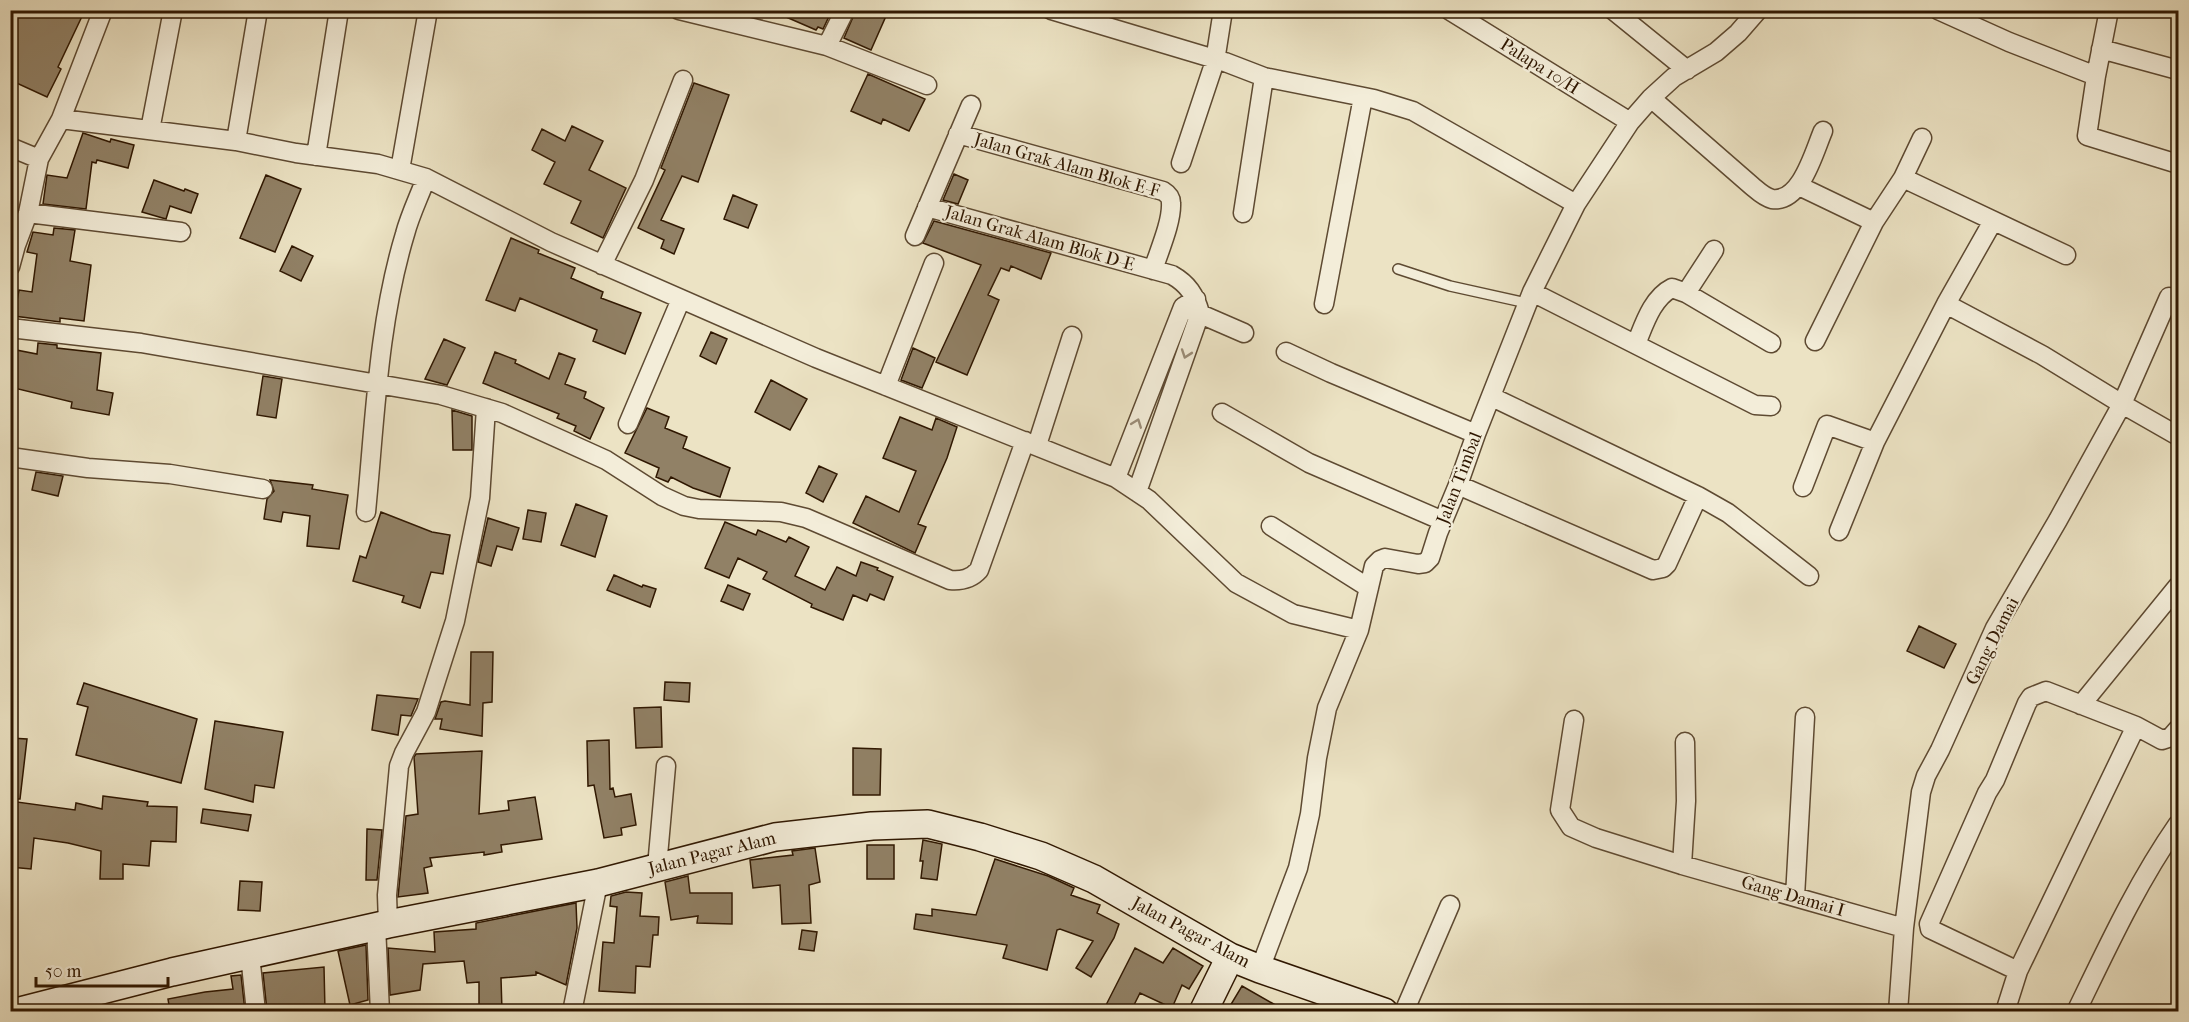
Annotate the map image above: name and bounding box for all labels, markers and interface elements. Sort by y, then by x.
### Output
street label: Palapa 10/H [1496,34,1583,99]
street label: Jalan Grak Alam Blok E-F [970,128,1162,202]
street label: Jalan Grak Alam Blok D-E [941,201,1137,276]
one-way arrow [1180,348,1193,359]
one-way arrow [1130,418,1142,429]
street label: Jalan Timbal [1432,429,1487,529]
street label: Gang Damai [1961,593,2024,689]
street label: Jalan Pagar Alam [644,827,778,880]
street label: Gang Damai I [1739,872,1847,921]
street label: Jalan Pagar Alam [1126,892,1253,972]
scale bar [36,950,168,988]
text: 50 m [45,961,82,982]

